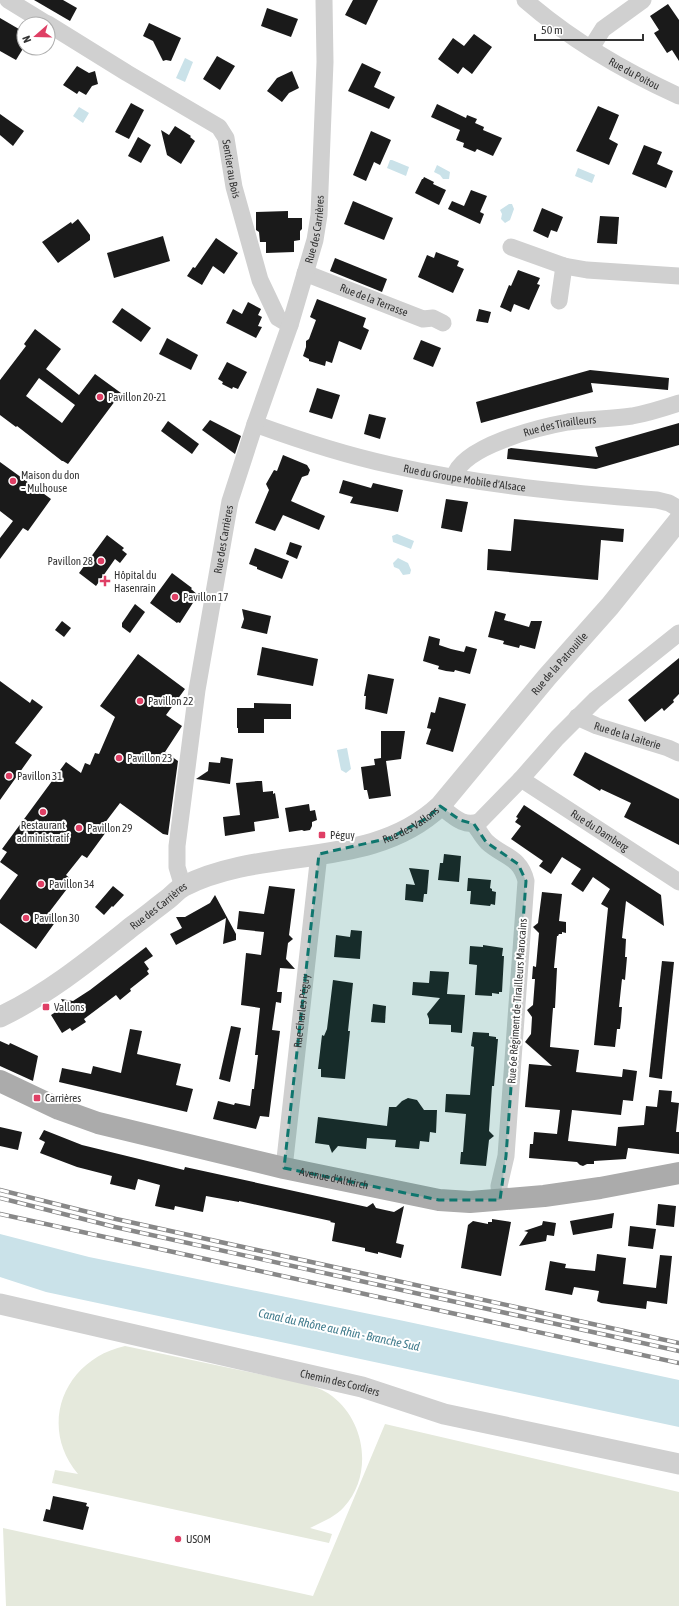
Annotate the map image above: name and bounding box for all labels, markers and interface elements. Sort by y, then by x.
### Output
north arrow [16,16,56,56]
scale bar [535,16,643,42]
text: 50 m [541,23,563,37]
text: N [20,34,33,45]
street label: Rue du Poitou [607,55,662,92]
street label: Sentier au Bois [220,139,243,200]
street label: Rue des Carrières [302,195,326,265]
street label: Rue de la Terrasse [338,281,410,319]
place label: Pavillon 20-21 [108,391,167,403]
marker: Pavillon 20-21 [95,392,105,402]
street label: Rue des Tirailleurs [522,413,597,439]
street label: Rue du Groupe Mobile d'Alsace [402,462,527,494]
place label: Maison du don – Mulhouse [21,469,80,494]
marker: Maison du don – Mulhouse [8,476,18,486]
street label: Rue des Carrières [211,504,235,575]
place label: Pavillon 28 [48,555,93,567]
marker: Pavillon 28 [96,556,106,566]
place label: Hôpital du Hasenrain [114,569,157,594]
marker: Hôpital du Hasenrain [99,575,111,587]
place label: Pavillon 17 [183,591,228,603]
marker: Pavillon 17 [170,592,180,602]
street label: Rue de la Patrouille [529,630,590,697]
place label: Pavillon 22 [148,695,193,707]
marker: Pavillon 22 [135,696,145,706]
street label: Rue de la Laiterie [593,719,663,751]
place label: Pavillon 23 [127,752,172,764]
marker: Pavillon 23 [114,753,124,763]
place label: Pavillon 31 [17,770,62,782]
marker: Pavillon 31 [4,771,14,781]
street label: Rue des Vallons [381,804,441,846]
marker: Restaurant administratif [38,807,48,817]
street label: Rue du Damberg [569,807,631,854]
place label: Restaurant administratif [17,819,69,844]
place label: Pavillon 29 [87,822,132,834]
marker: Pavillon 29 [74,823,84,833]
place label: Péguy [330,829,355,841]
marker: Péguy [317,830,327,840]
place label: Pavillon 34 [49,878,94,890]
marker: Pavillon 34 [36,879,46,889]
street label: Rue des Carrières [128,880,189,932]
place label: Pavillon 30 [34,912,79,924]
marker: Pavillon 30 [21,913,31,923]
street label: Rue 6e Régiment de Tirailleurs Marocains [505,918,529,1084]
street label: Rue Charles Péguy [291,973,312,1048]
place label: Vallons [54,1001,84,1013]
marker: Vallons [41,1002,51,1012]
place label: Carrières [45,1092,81,1104]
marker: Carrières [32,1093,42,1103]
street label: Avenue d'Altkirch [298,1165,369,1191]
water label: Canal du Rhône au Rhin - Branche Sud [257,1306,421,1354]
street label: Chemin des Cordiers [299,1367,381,1398]
place label: USOM [186,1533,211,1545]
marker: USOM [173,1534,183,1544]

